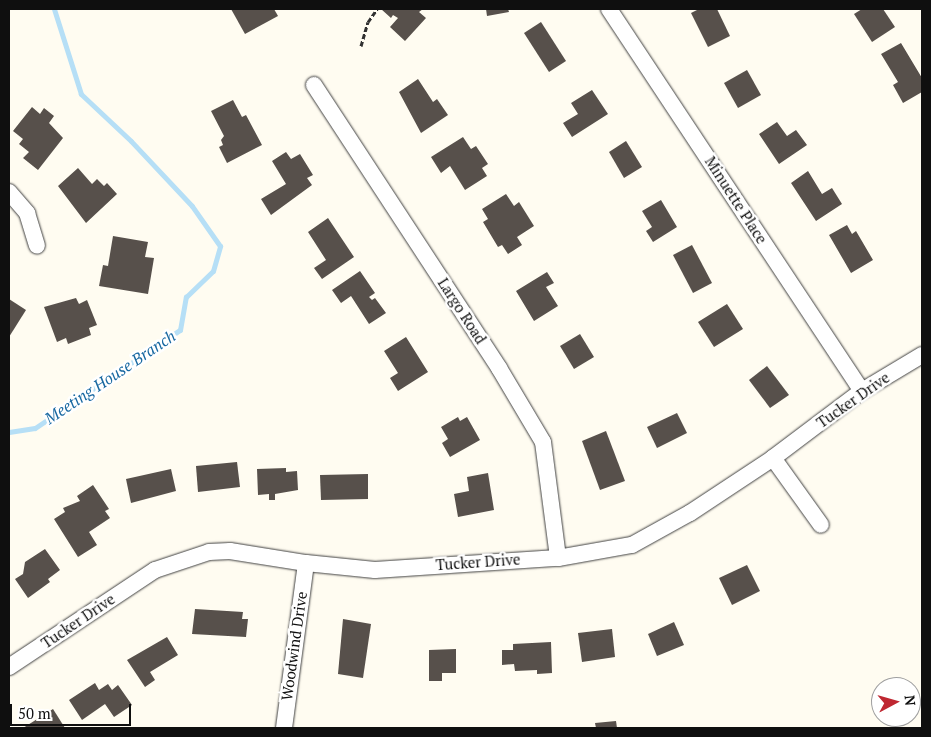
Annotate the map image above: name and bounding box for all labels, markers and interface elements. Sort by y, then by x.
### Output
street label: Minuette Place [701,153,771,247]
street label: Largo Road [434,275,490,347]
water label: Meeting House Branch [41,326,179,428]
street label: Tucker Drive [813,368,893,432]
street label: Tucker Drive [435,550,521,574]
street label: Tucker Drive [38,590,118,652]
street label: Woodwind Drive [277,590,311,702]
north arrow [871,677,921,727]
scale bar [12,694,134,726]
text: N [900,694,920,707]
text: 50 m [18,703,51,723]

